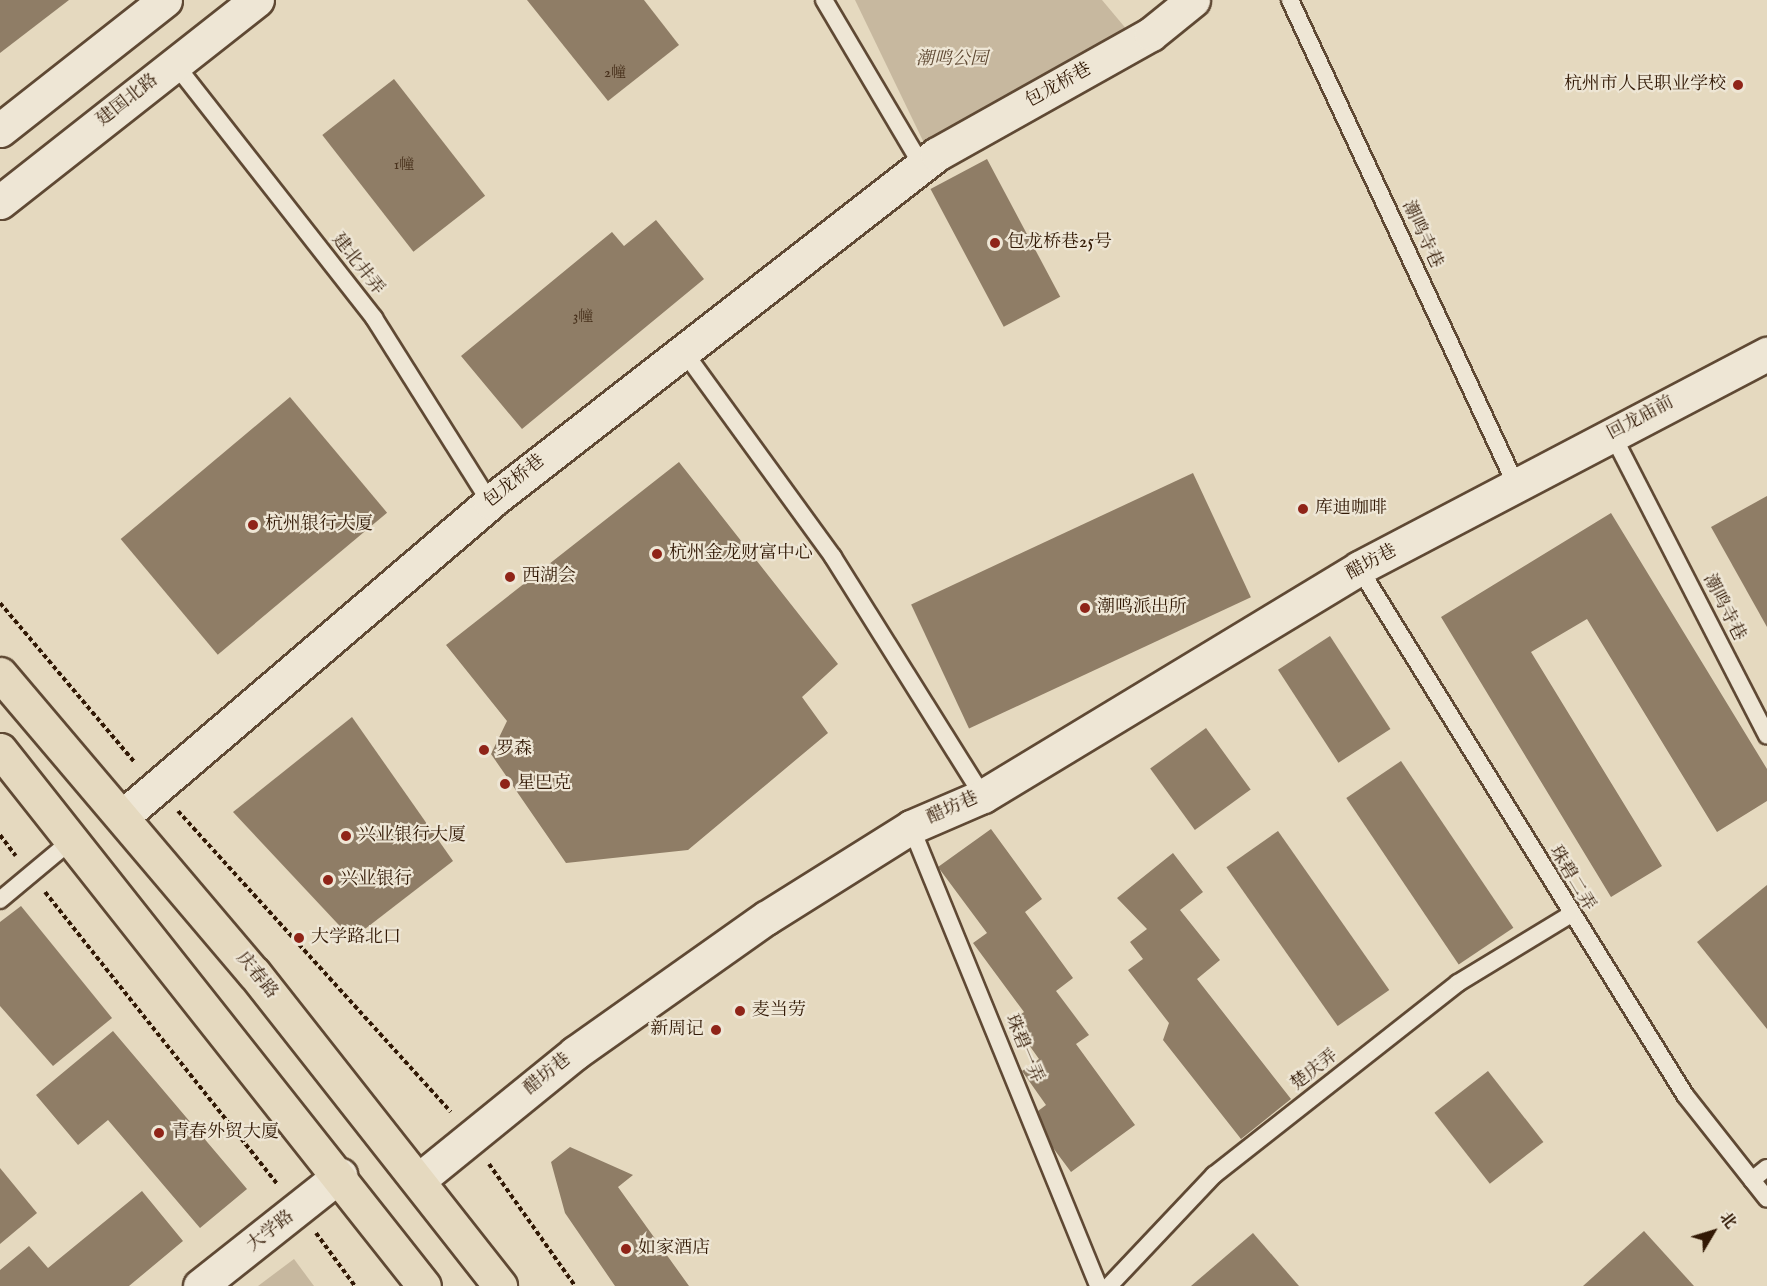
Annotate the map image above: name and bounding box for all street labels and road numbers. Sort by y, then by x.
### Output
street label: 包龙桥巷 [1022,59,1096,113]
street label: 建国北路 [93,70,163,132]
street label: 潮鸣寺巷 [1396,198,1446,272]
street label: 建北井弄 [326,230,388,300]
street label: 回龙庙前 [1604,393,1678,445]
street label: 包龙桥巷 [480,451,550,513]
street label: 醋坊巷 [1343,541,1401,585]
street label: 潮鸣寺巷 [1697,571,1749,645]
street label: 醋坊巷 [924,788,982,830]
street label: 珠碧二弄 [1543,843,1599,915]
street label: 庆春路 [231,948,281,1004]
street label: 珠碧一弄 [999,1012,1047,1086]
street label: 楚庆弄 [1287,1046,1343,1096]
street label: 醋坊巷 [520,1050,576,1100]
street label: 大学路 [243,1207,299,1257]

